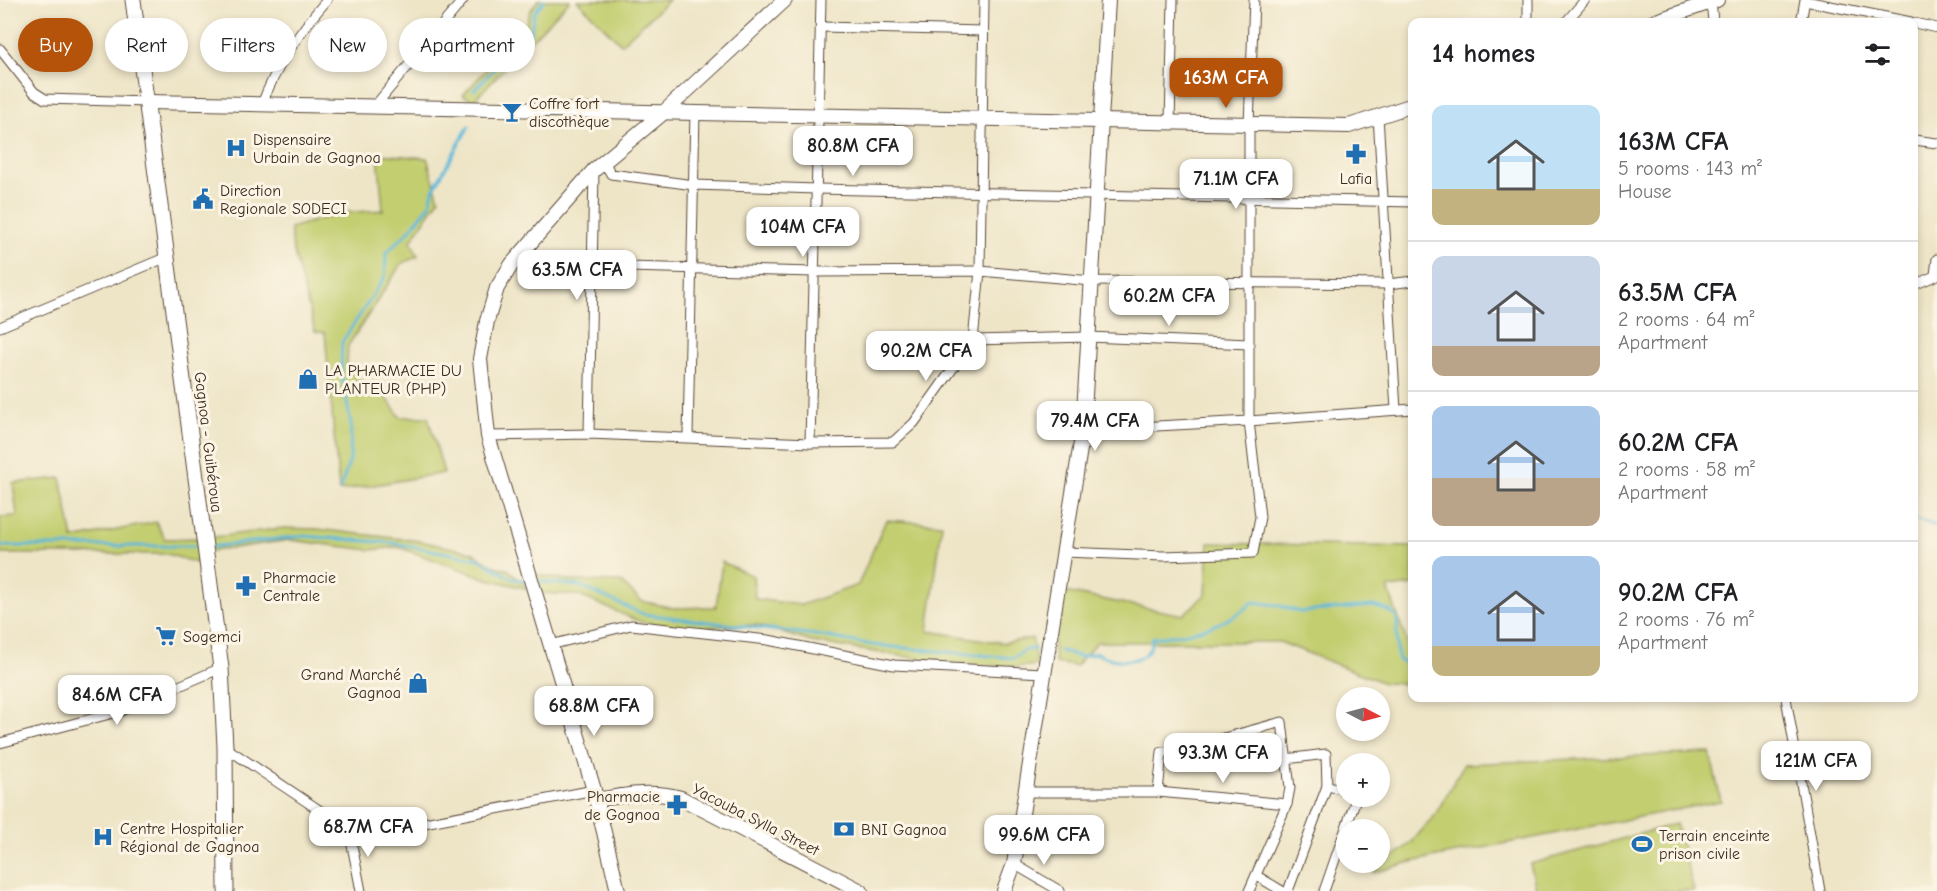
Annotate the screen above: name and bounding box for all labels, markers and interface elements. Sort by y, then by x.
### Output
chip: Buy [18,18,93,72]
chip: Rent [105,18,188,72]
chip: Filters [200,18,296,72]
chip: New [308,18,387,72]
chip: Apartment [399,18,535,72]
icon: filters [1861,38,1894,71]
text: 14 homes [1432,39,1535,69]
pin: 163M CFA [1164,58,1288,109]
text: 163M CFA [1184,66,1268,89]
place label: Coffre fort discothèque [529,95,609,131]
bar icon: Coffre fort discothèque [500,100,524,124]
pin: 80.8M CFA [784,126,922,177]
text: 163M CFA [1618,127,1728,157]
icon: home [1480,129,1552,201]
place label: Dispensaire Urbain de Gagnoa [253,131,381,167]
text: 80.8M CFA [807,134,899,157]
hospital icon: Dispensaire Urbain de Gagnoa [224,136,248,160]
pharmacy icon: Lafia [1344,142,1368,166]
text: 5 rooms · 143 m² [1618,157,1762,180]
pin: 71.1M CFA [1167,159,1305,210]
text: 71.1M CFA [1194,167,1278,190]
place label: Lafia [1340,170,1372,188]
text: House [1618,180,1672,203]
place label: Direction Regionale SODECI [220,182,347,218]
public building icon: Direction Regionale SODECI [191,187,215,211]
pin: 104M CFA [741,207,865,258]
text: 104M CFA [760,215,846,238]
pin: 63.5M CFA [508,250,646,301]
text: 63.5M CFA [531,258,623,281]
pin: 60.2M CFA [1100,276,1238,327]
text: 63.5M CFA [1618,278,1737,308]
icon: home [1480,280,1552,352]
text: 60.2M CFA [1123,284,1215,307]
text: 2 rooms · 64 m² [1618,308,1754,331]
pin: 90.2M CFA [857,331,995,382]
text: Apartment [1618,331,1708,354]
text: 90.2M CFA [880,339,972,362]
place label: LA PHARMACIE DU PLANTEUR (PHP) [325,362,462,398]
shop icon: LA PHARMACIE DU PLANTEUR (PHP) [296,367,320,391]
street label: Gagnoa - Guibéroua [190,371,226,514]
pin: 79.4M CFA [1026,401,1164,452]
text: 79.4M CFA [1051,409,1139,432]
text: 60.2M CFA [1618,428,1738,458]
icon: home [1480,430,1552,502]
text: 2 rooms · 58 m² [1618,458,1755,481]
text: Apartment [1618,481,1708,504]
place label: Pharmacie Centrale [263,569,336,605]
pharmacy icon: Pharmacie Centrale [234,574,258,598]
text: 90.2M CFA [1618,578,1738,608]
icon: home [1480,580,1552,652]
text: 2 rooms · 76 m² [1618,608,1754,631]
supermarket icon: Sogemci [154,624,178,648]
place label: Sogemci [183,628,241,646]
text: Apartment [1618,631,1708,654]
place label: Grand Marché Gagnoa [301,666,401,702]
shop icon: Grand Marché Gagnoa [406,671,430,695]
pin: 84.6M CFA [48,675,186,726]
text: 84.6M CFA [72,683,162,706]
pin: 68.8M CFA [525,686,663,737]
north arrow [1336,687,1390,741]
map controls [1336,687,1390,873]
text: 68.8M CFA [548,694,640,717]
pin: 93.3M CFA [1154,733,1292,784]
text: 93.3M CFA [1178,741,1268,764]
pin: 121M CFA [1754,741,1878,792]
text: 121M CFA [1775,749,1857,772]
button: + [1336,753,1390,807]
street label: Yacouba Sylla Street [689,780,822,860]
place label: Pharmacie de Gognoa [584,788,660,824]
pharmacy icon: Pharmacie de Gognoa [665,793,689,817]
pin: 68.7M CFA [299,807,437,858]
text: 68.7M CFA [323,815,413,838]
pin: 99.6M CFA [975,815,1113,866]
bank icon: BNI Gagnoa [832,817,856,841]
button: − [1336,819,1390,873]
place label: Centre Hospitalier Régional de Gagnoa [120,820,260,856]
place label: BNI Gagnoa [861,821,947,839]
text: 99.6M CFA [998,823,1090,846]
hospital icon: Centre Hospitalier Régional de Gagnoa [91,825,115,849]
place label: Terrain enceinte prison civile [1659,827,1770,863]
sports icon: Terrain enceinte prison civile [1630,832,1654,856]

